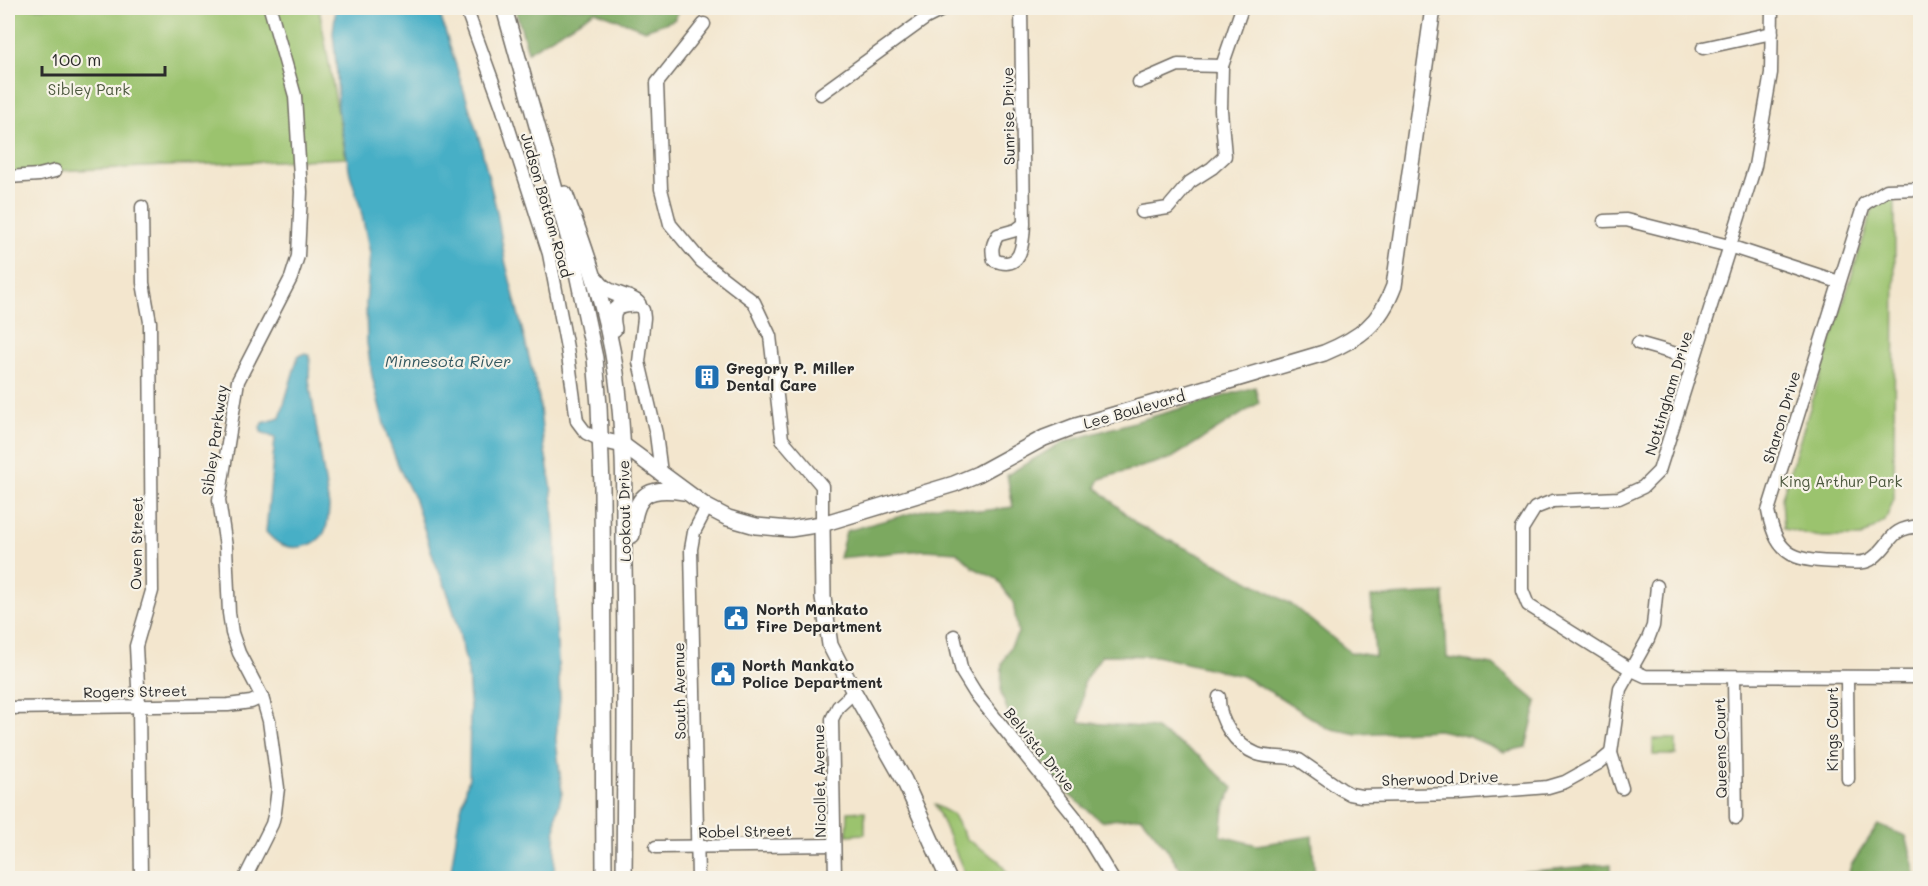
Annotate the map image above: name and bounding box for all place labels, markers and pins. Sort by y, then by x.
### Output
place label: Gregory P. Miller Dental Care [726,358,855,395]
building icon: Gregory P. Miller Dental Care [692,362,722,392]
place label: North Mankato Fire Department [756,599,882,636]
public building icon: North Mankato Fire Department [721,603,751,633]
place label: North Mankato Police Department [742,655,883,692]
public building icon: North Mankato Police Department [708,659,738,689]

